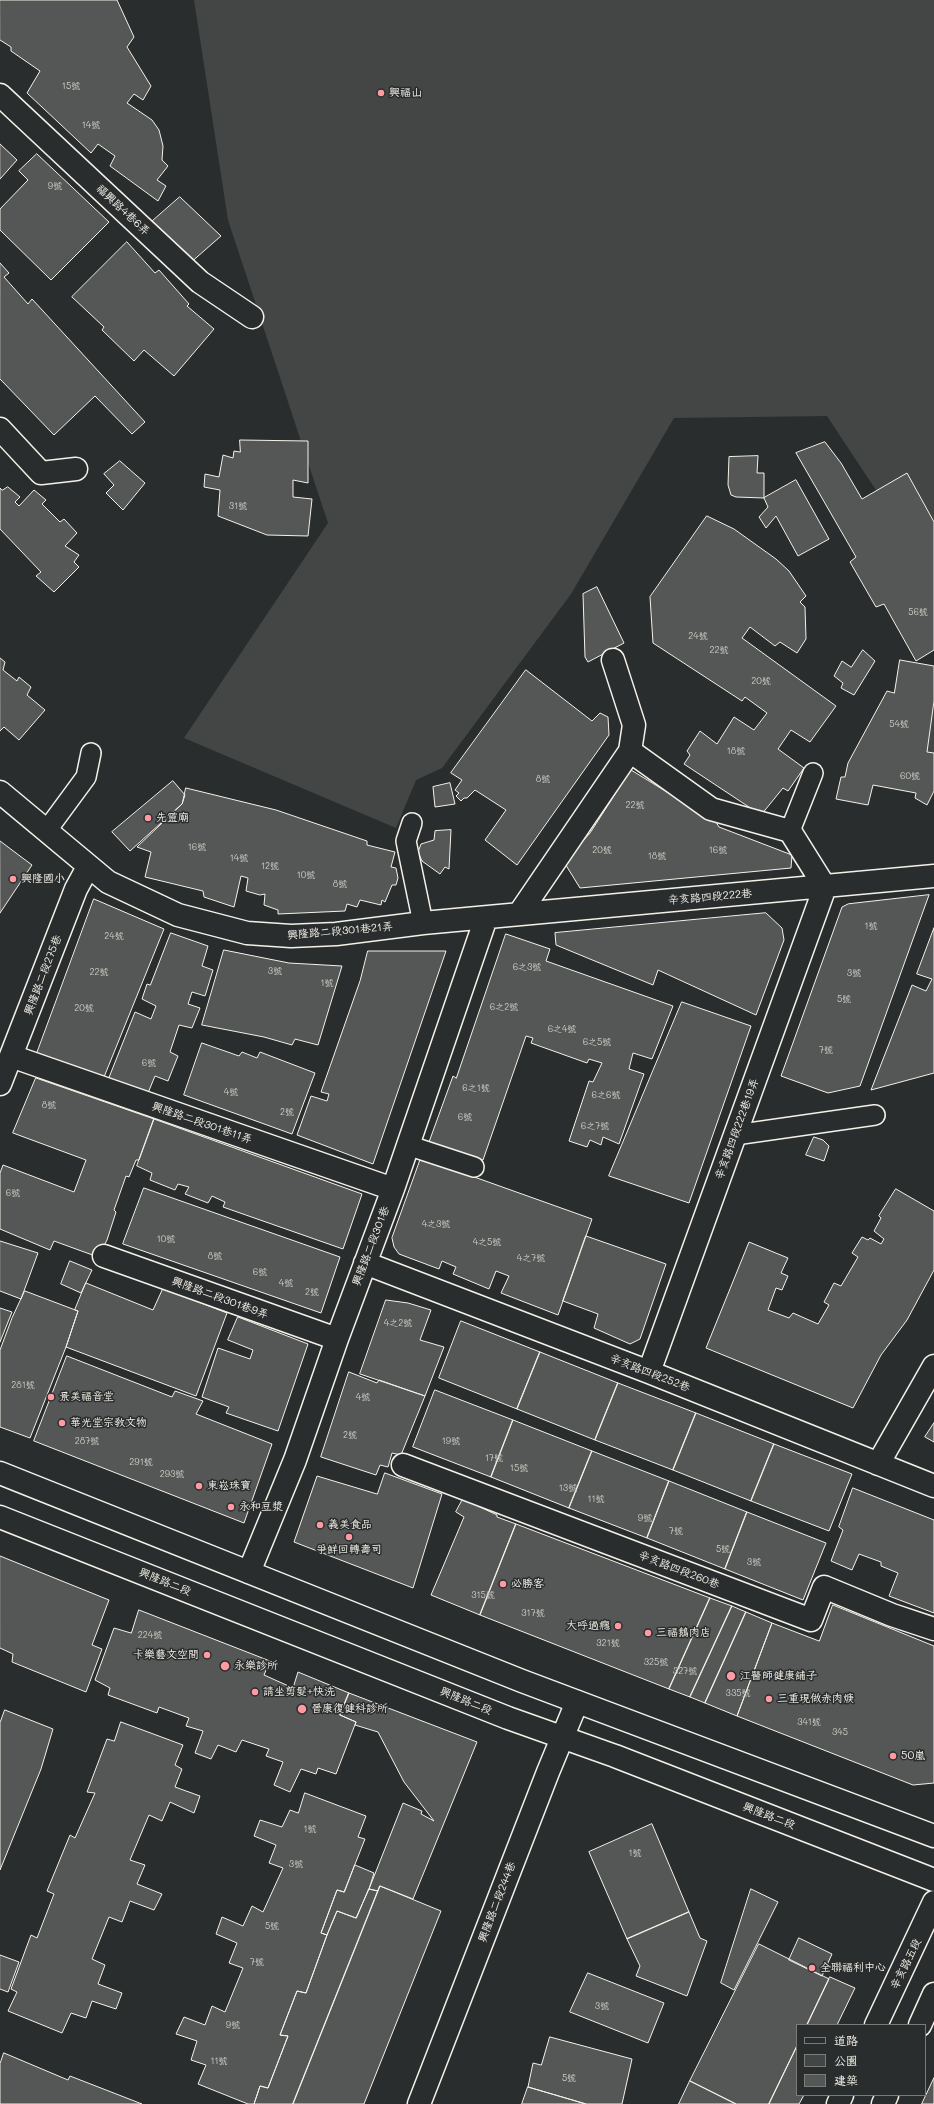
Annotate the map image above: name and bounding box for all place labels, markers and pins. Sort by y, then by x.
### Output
place label: 興福山 [389,86,422,100]
marker: 興福山 [376,88,386,98]
place label: 先靈廟 [156,811,189,825]
marker: 先靈廟 [143,813,153,823]
place label: 興隆國小 [21,872,65,886]
marker: 興隆國小 [8,874,18,884]
place label: 景美福音堂 [59,1390,114,1404]
marker: 景美福音堂 [46,1392,56,1402]
place label: 華光堂宗教文物 [70,1416,147,1430]
marker: 華光堂宗教文物 [57,1418,67,1428]
place label: 東崧珠寶 [207,1479,251,1493]
marker: 東崧珠寶 [194,1481,204,1491]
place label: 永和豆漿 [239,1500,283,1514]
marker: 永和豆漿 [226,1502,236,1512]
place label: 義美食品 [328,1518,372,1532]
marker: 義美食品 [315,1520,325,1530]
marker: 爭鮮回轉壽司 [344,1532,354,1542]
place label: 爭鮮回轉壽司 [316,1543,382,1557]
place label: 必勝客 [511,1577,544,1591]
marker: 必勝客 [498,1579,508,1589]
place label: 大呼過癮 [566,1619,610,1633]
marker: 大呼過癮 [613,1621,623,1631]
place label: 三福鵝肉店 [656,1626,711,1640]
marker: 三福鵝肉店 [643,1628,653,1638]
place label: 卡樂藝文空間 [133,1648,199,1662]
marker: 卡樂藝文空間 [202,1650,212,1660]
place label: 永樂診所 [234,1659,278,1673]
marker: 永樂診所 [219,1660,231,1672]
place label: 江醫師健康舖子 [740,1669,817,1683]
marker: 江醫師健康舖子 [725,1670,737,1682]
place label: 請坐剪髮+快洗 [263,1685,335,1699]
marker: 請坐剪髮+快洗 [250,1687,260,1697]
place label: 三重現做赤肉焿 [777,1692,854,1706]
marker: 三重現做赤肉焿 [764,1694,774,1704]
place label: 晉康復健科診所 [311,1702,388,1716]
marker: 晉康復健科診所 [296,1703,308,1715]
place label: 50嵐 [901,1749,925,1763]
marker: 50嵐 [888,1751,898,1761]
place label: 全聯福利中心 [820,1961,886,1975]
marker: 全聯福利中心 [807,1963,817,1973]

